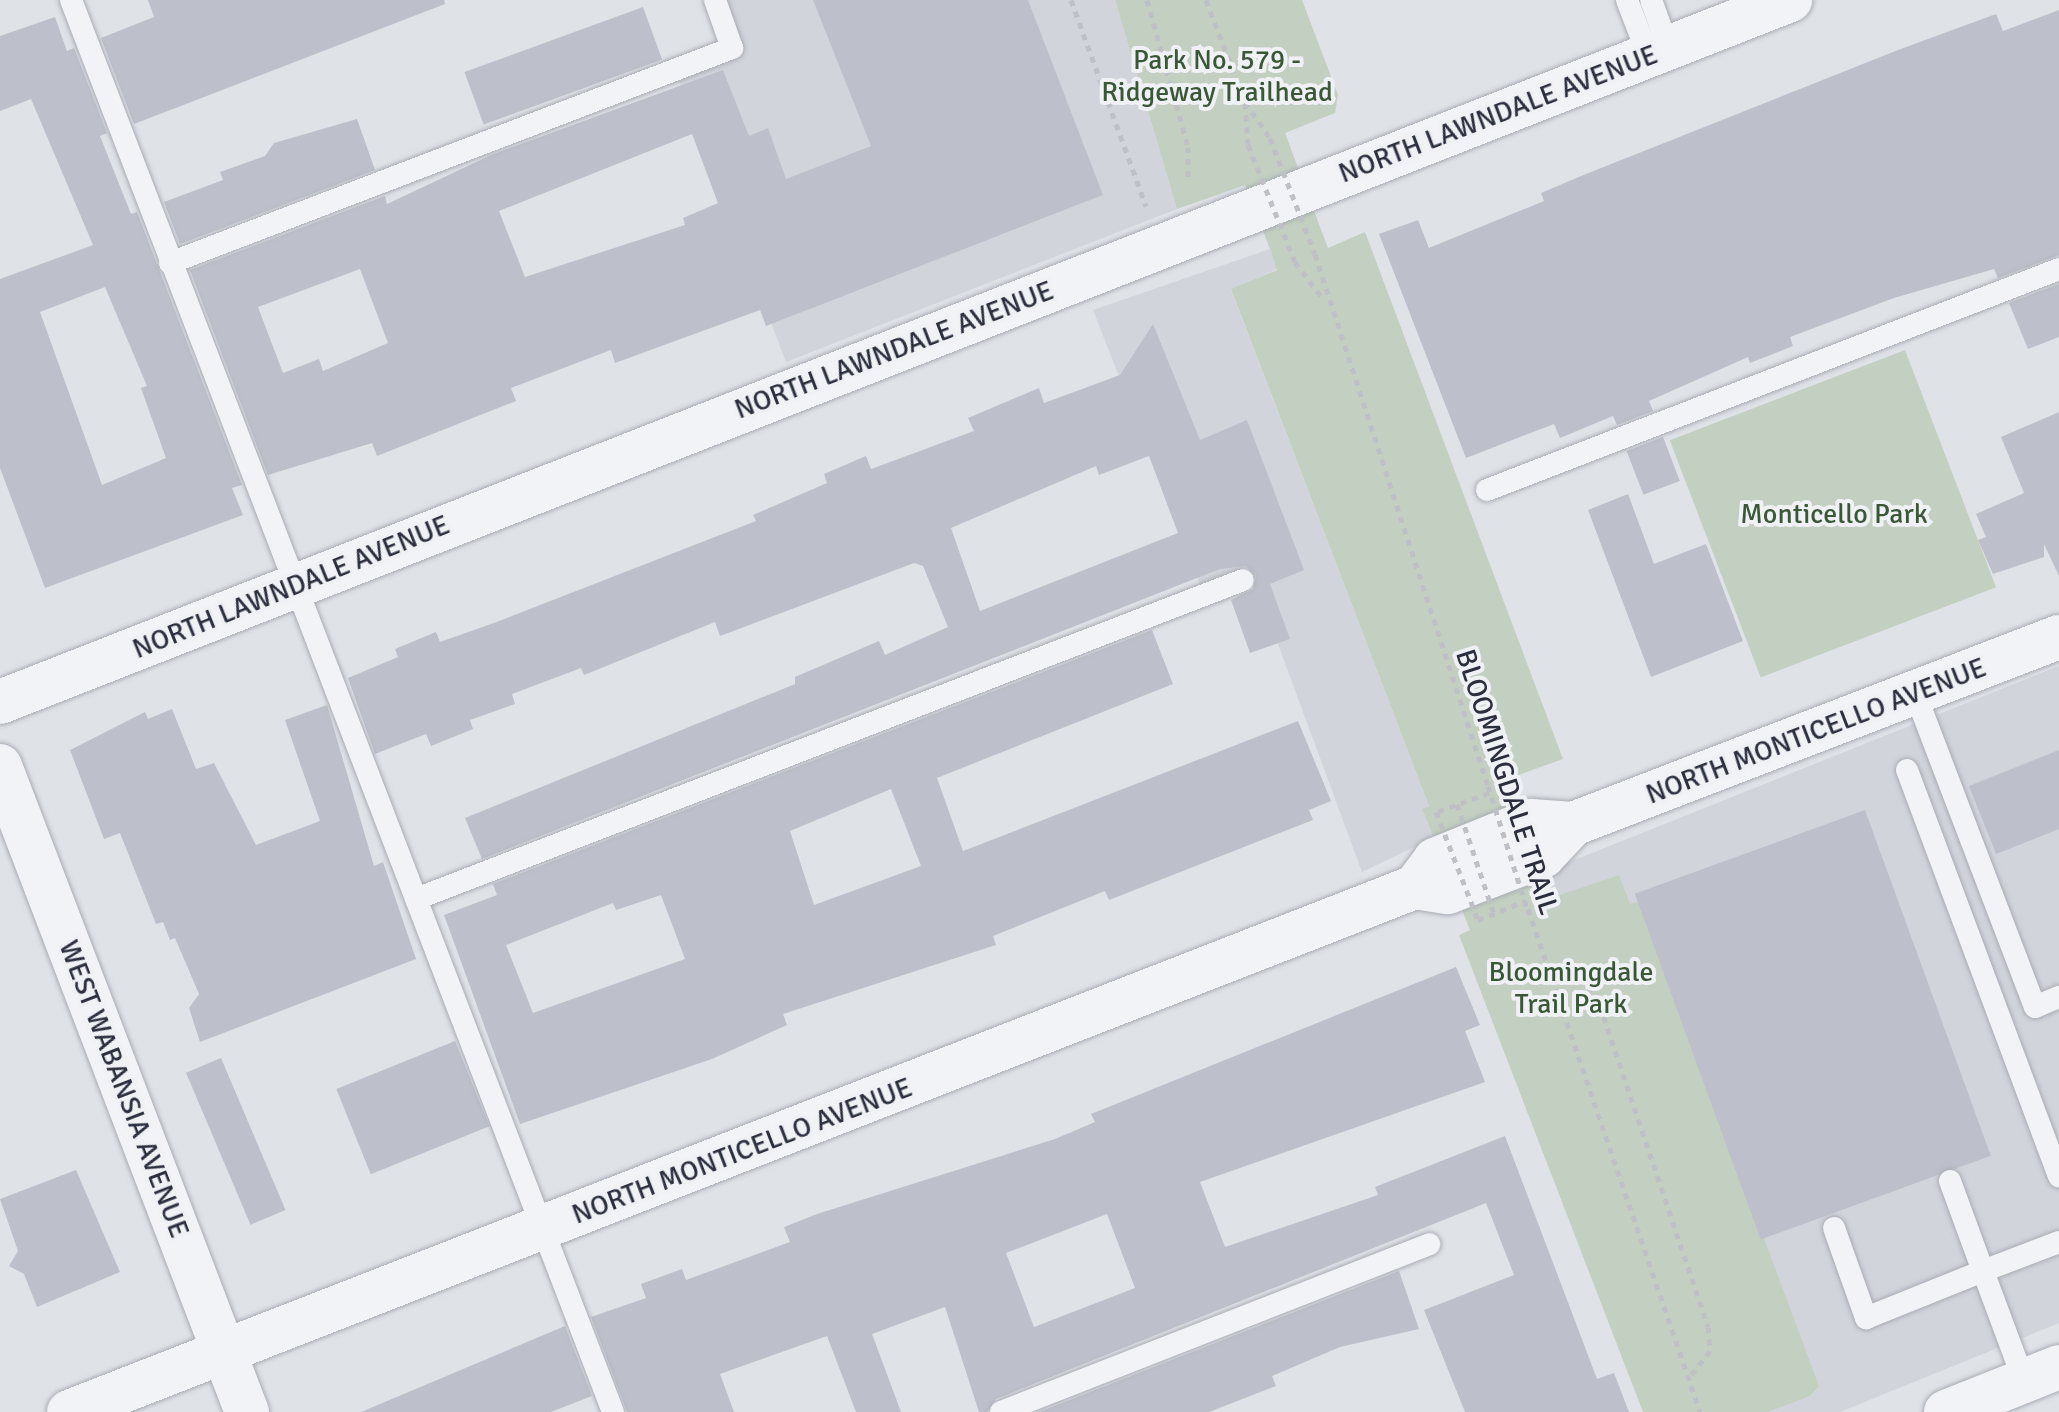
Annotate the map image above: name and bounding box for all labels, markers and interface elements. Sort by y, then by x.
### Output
street label: NORTH LAWNDALE AVENUE [1334,38,1662,190]
park label: Park No. 579 - Ridgeway Trailhead [1101,43,1333,109]
street label: NORTH LAWNDALE AVENUE [730,274,1058,426]
park label: Monticello Park [1740,497,1928,531]
street label: NORTH LAWNDALE AVENUE [128,508,454,666]
street label: BLOOMINGDALE TRAIL [1448,645,1566,919]
street label: NORTH MONTICELLO AVENUE [1641,651,1991,811]
street label: WEST WABANSIA AVENUE [52,936,196,1242]
park label: Bloomingdale Trail Park [1489,955,1653,1021]
street label: NORTH MONTICELLO AVENUE [567,1071,917,1231]

